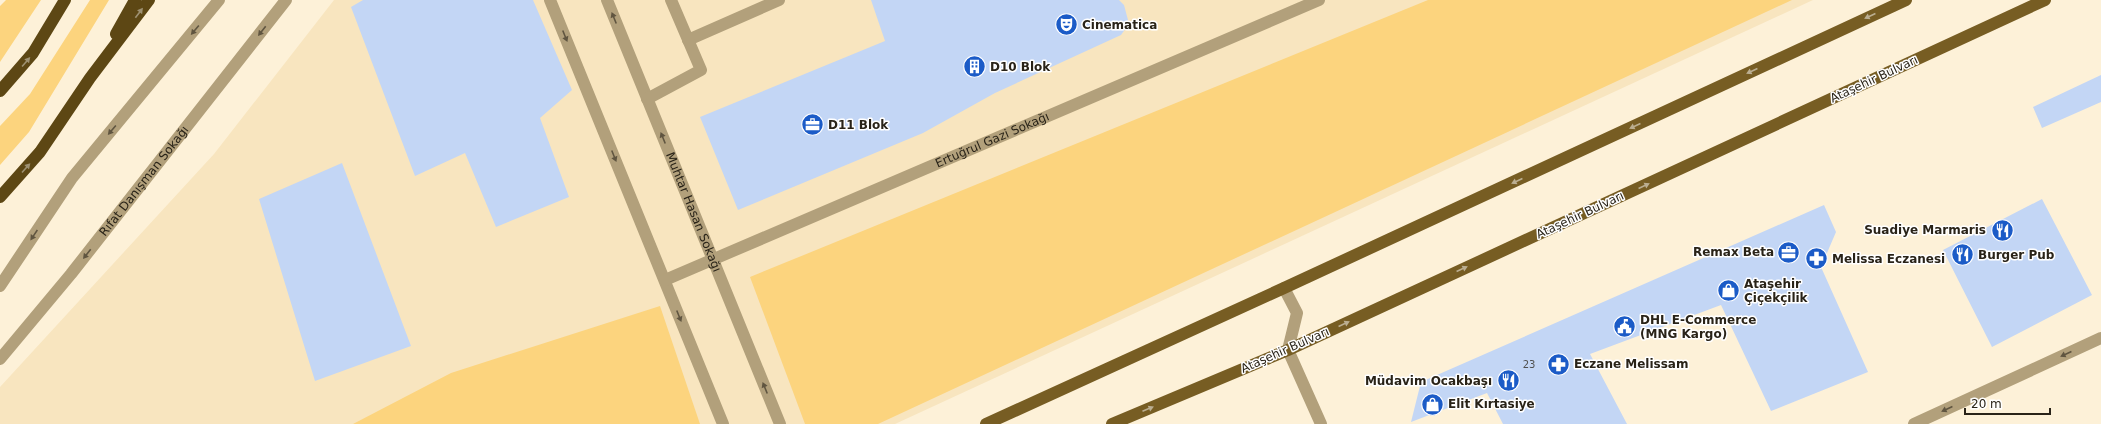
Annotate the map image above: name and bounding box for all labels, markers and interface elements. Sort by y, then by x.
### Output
one-way arrow [135,8,143,19]
one-way arrow [611,12,617,23]
theatre icon: Cinematica [1054,12,1080,38]
one-way arrow [1865,13,1876,19]
place label: Cinematica [1082,18,1157,32]
one-way arrow [190,25,199,35]
one-way arrow [258,25,266,36]
one-way arrow [562,31,568,42]
street label: Ataşehir Bulvarı [1828,53,1920,105]
building icon: D10 Blok [961,54,987,80]
one-way arrow [21,56,30,67]
place label: D10 Blok [990,60,1051,74]
one-way arrow [1747,68,1758,74]
street label: Ertuğrul Gazi Sokağı [933,109,1051,170]
office icon: D11 Blok [799,112,825,138]
place label: D11 Blok [828,118,889,132]
street label: Rıfat Danışman Sokağı [96,123,192,239]
one-way arrow [1629,123,1640,129]
one-way arrow [107,125,116,136]
one-way arrow [660,132,666,144]
street label: Muhtar Hasan Sokağı [663,150,724,274]
one-way arrow [611,151,617,162]
one-way arrow [21,163,31,173]
one-way arrow [1511,178,1522,184]
one-way arrow [1638,182,1650,188]
street label: Ataşehir Bulvarı [1534,189,1626,241]
restaurant icon: Suadiye Marmaris [1989,217,2015,243]
place label: Suadiye Marmaris [1864,223,1986,237]
one-way arrow [30,229,38,240]
office icon: Remax Beta [1776,239,1802,265]
restaurant icon: Burger Pub [1949,242,1975,268]
place label: Remax Beta [1693,245,1774,259]
pharmacy icon: Melissa Eczanesi [1803,246,1829,272]
place label: Burger Pub [1978,248,2055,262]
one-way arrow [82,249,91,260]
place label: Melissa Eczanesi [1832,252,1945,266]
one-way arrow [1457,266,1468,272]
place label: Ataşehir Çiçekçilik [1744,277,1809,305]
shop icon: Ataşehir Çiçekçilik [1715,278,1741,304]
one-way arrow [677,311,683,323]
place label: DHL E-Commerce (MNG Kargo) [1640,313,1756,341]
public building icon: DHL E-Commerce (MNG Kargo) [1612,314,1638,340]
one-way arrow [1339,321,1350,327]
street label: Ataşehir Bulvarı [1239,324,1331,376]
pharmacy icon: Eczane Melissam [1545,351,1571,377]
one-way arrow [2060,351,2071,357]
place label: Eczane Melissam [1574,357,1688,371]
house number: 23 [1523,359,1535,370]
restaurant icon: Müdavim Ocakbaşı [1495,368,1521,394]
place label: Müdavim Ocakbaşı [1365,374,1492,388]
one-way arrow [762,382,768,393]
scale bar [1965,390,2050,416]
shop icon: Elit Kırtasiye [1420,391,1446,417]
place label: Elit Kırtasiye [1448,397,1535,411]
text: 20 m [1971,397,2002,411]
one-way arrow [1142,406,1153,412]
one-way arrow [1942,406,1953,412]

